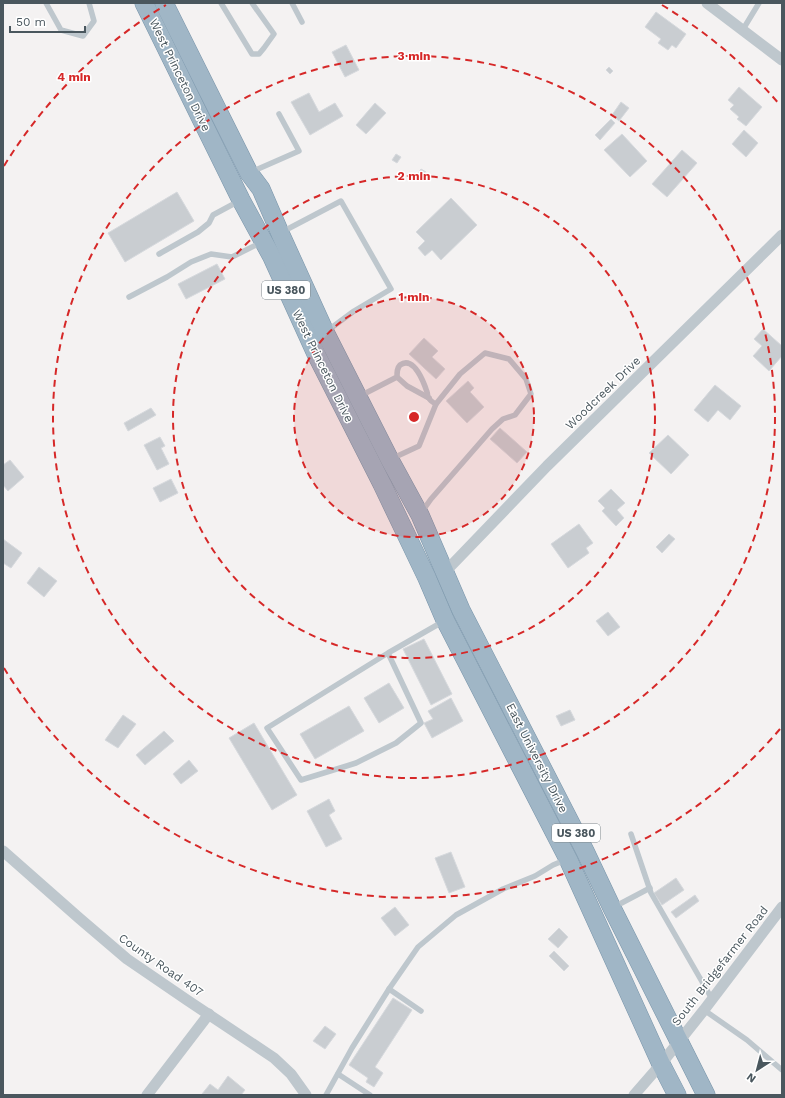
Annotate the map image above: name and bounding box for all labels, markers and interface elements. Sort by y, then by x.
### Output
scale bar [10,8,85,34]
text: 50 m [16,15,46,29]
street label: West Princeton Drive [147,16,213,134]
text: 3 min [398,49,430,63]
text: 4 min [57,70,91,84]
text: 2 min [398,169,430,183]
road number: US 380 [262,281,310,299]
text: 1 min [399,290,429,304]
street label: West Princeton Drive [290,307,356,425]
street label: Woodcreek Drive [563,354,643,432]
centre of rings [407,410,421,424]
street label: East University Drive [503,701,571,815]
road number: US 380 [552,824,600,842]
street label: South Bridgefarmer Road [669,903,771,1029]
street label: County Road 407 [116,931,206,1000]
north arrow [737,1050,777,1090]
text: N [744,1070,759,1085]

